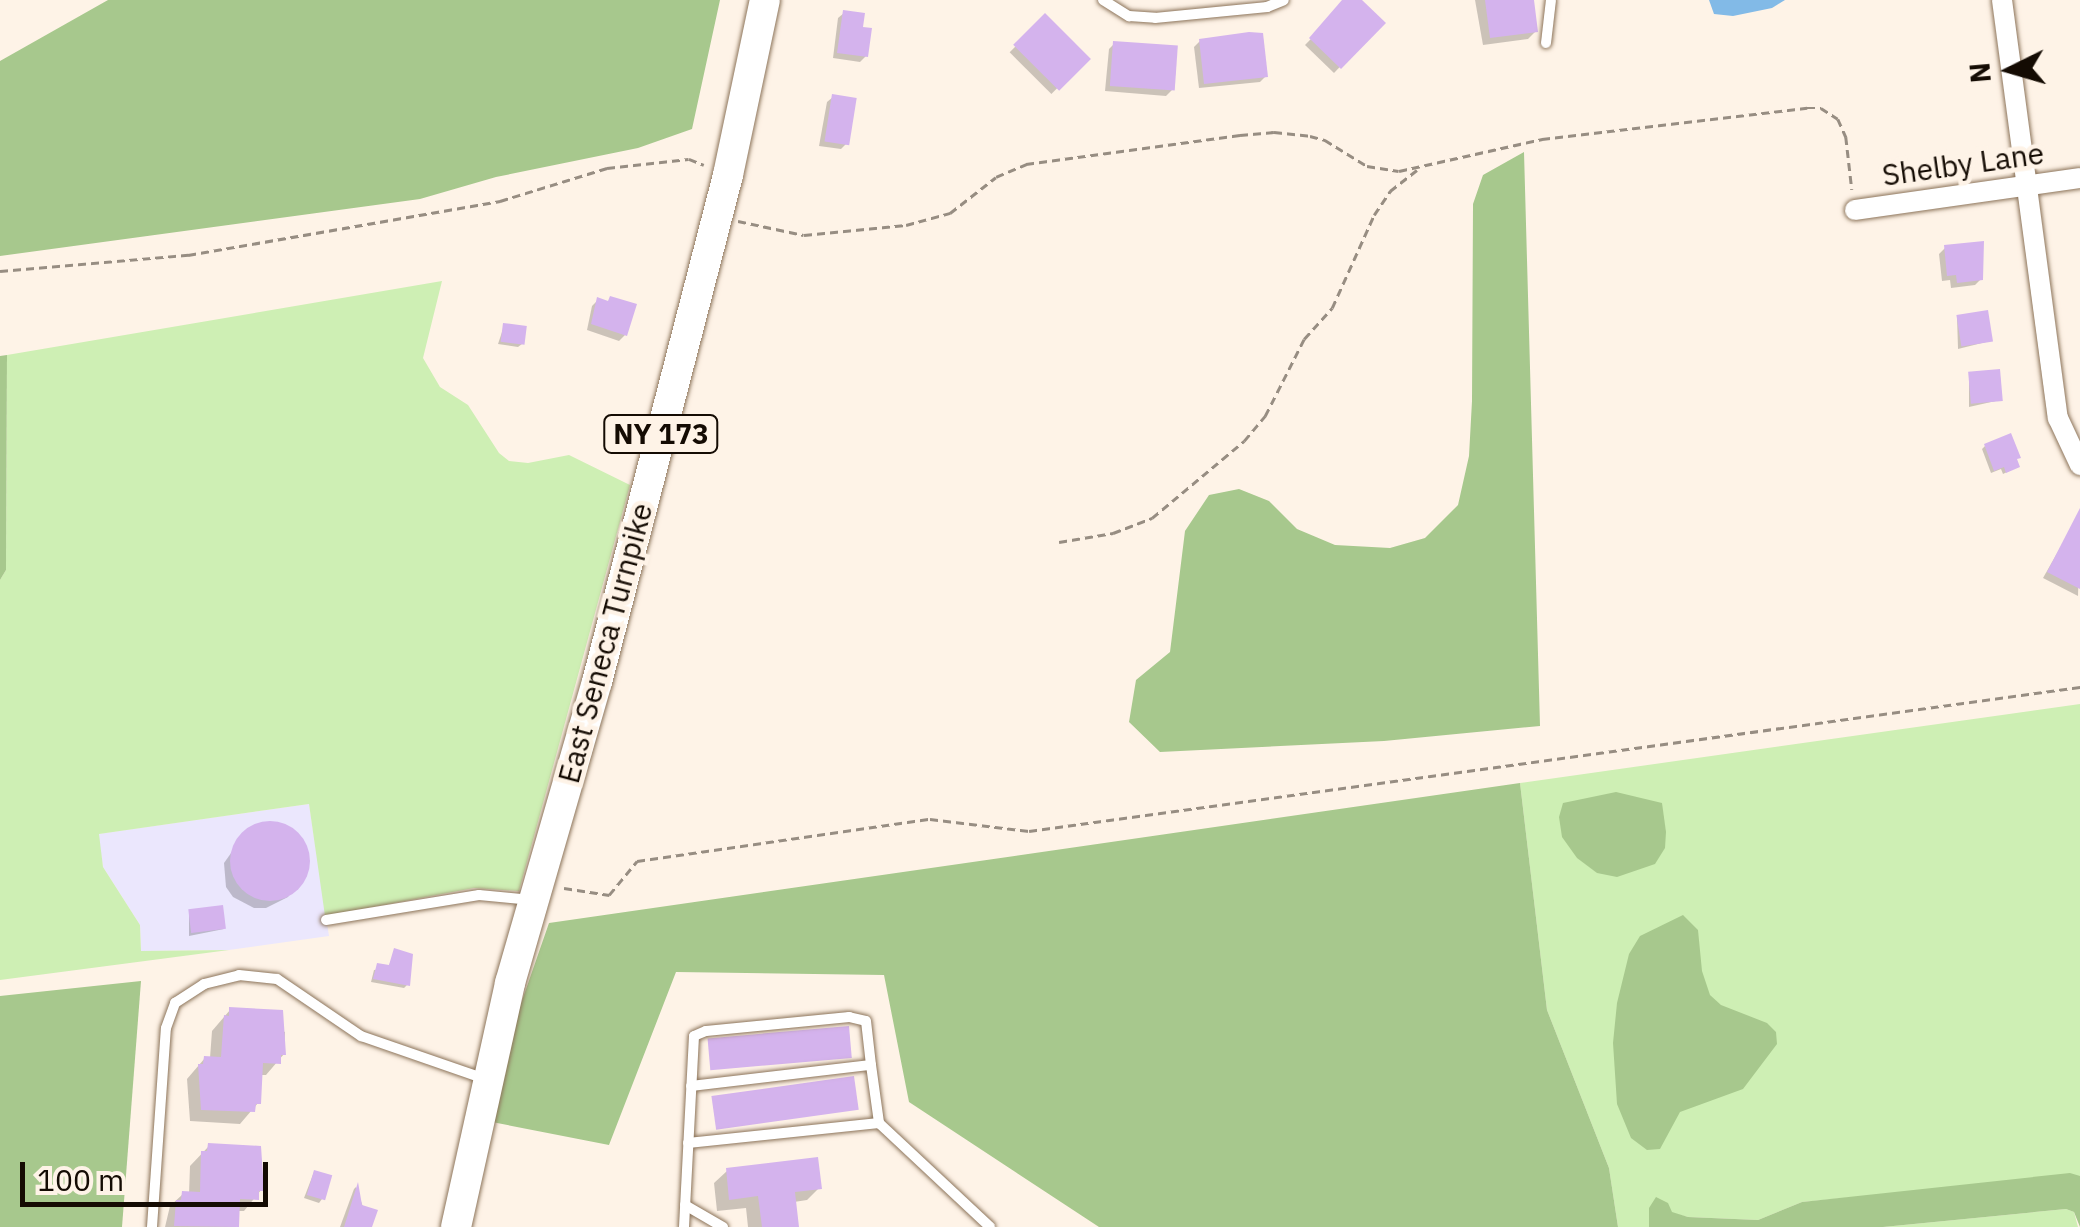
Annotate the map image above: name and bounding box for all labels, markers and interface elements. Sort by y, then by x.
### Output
north arrow [1960,20,2060,120]
text: N [1960,61,1999,84]
street label: Shelby Lane [1880,135,2046,193]
road number: NY 173 [601,411,721,457]
street label: East Seneca Turnpike [550,499,660,787]
scale bar [25,1142,272,1204]
text: 100 m [37,1160,124,1199]

